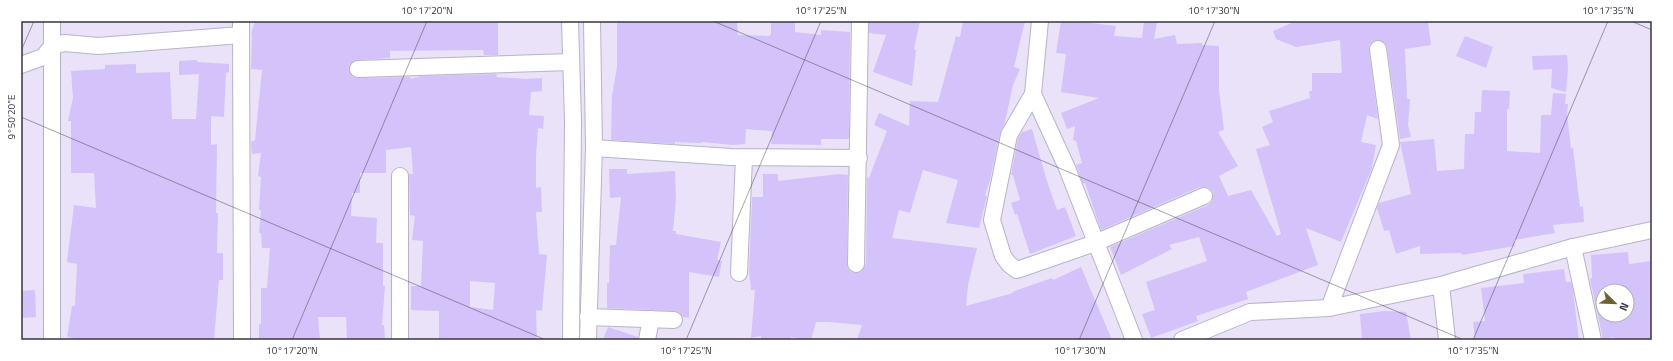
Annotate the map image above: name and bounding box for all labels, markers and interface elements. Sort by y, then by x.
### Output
text: 10°17'20"N [401,3,453,18]
text: 10°17'25"N [795,3,847,18]
text: 10°17'30"N [1188,3,1240,18]
text: 10°17'35"N [1582,3,1634,18]
text: 9°50'20"E [4,94,19,139]
north arrow [1595,283,1635,323]
text: N [1615,300,1633,314]
text: 10°17'20"N [266,343,318,358]
text: 10°17'25"N [660,343,712,358]
text: 10°17'30"N [1054,343,1106,358]
text: 10°17'35"N [1447,343,1499,358]

